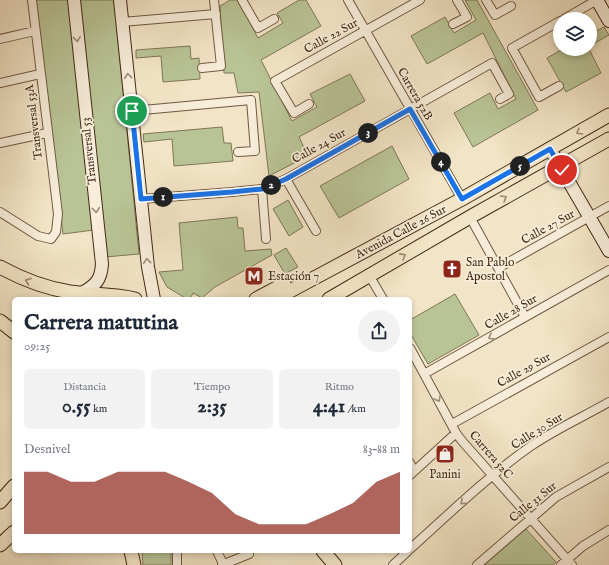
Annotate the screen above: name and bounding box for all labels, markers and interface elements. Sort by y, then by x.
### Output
map controls [553,12,597,56]
button: layers [553,12,597,56]
street label: Calle 22 Sur [302,15,361,57]
one-way arrow [73,36,82,42]
street label: Carrera 52B [394,65,436,123]
one-way arrow [124,73,133,79]
street label: Transversal 53A [22,83,46,160]
pin [115,94,149,128]
icon: arrive [121,100,143,122]
street label: Transversal 53 [78,117,100,185]
pin: 3 [358,123,378,143]
street label: Calle 24 Sur [289,125,349,167]
text: 3 [366,126,370,140]
one-way arrow [576,127,583,134]
pin: 4 [431,152,451,172]
pin [545,153,579,187]
text: 4 [438,155,444,169]
pin: 5 [510,156,530,176]
text: 5 [518,159,522,173]
icon: check [551,159,573,181]
pin: 2 [261,175,281,195]
text: 2 [268,178,274,192]
pin: 1 [153,187,173,207]
text: 1 [161,190,165,204]
one-way arrow [500,195,507,202]
street label: Avenida Calle 26 Sur [352,201,450,263]
street label: Calle 27 Sur [519,206,578,248]
one-way arrow [91,207,100,213]
one-way arrow [399,253,406,260]
place label: San Pablo Apostol [465,255,515,285]
one-way arrow [143,258,152,264]
church icon: San Pablo Apostol [441,258,463,280]
metro station icon: Estación 7 [243,265,265,287]
place label: Estación 7 [268,269,319,284]
one-way arrow [25,278,33,286]
street label: Calle 28 Sur [482,291,540,333]
text: Carrera matutina [24,309,178,337]
button: share [358,310,400,352]
one-way arrow [488,332,495,340]
text: 09:25 [24,338,50,355]
street label: Calle 29 Sur [495,349,554,391]
text: Distancia [63,380,106,394]
text: Tiempo [194,380,230,394]
text: Ritmo [325,380,354,394]
text: 0.55 [62,394,91,419]
text: 2:35 [197,394,227,419]
text: 4:41 [313,394,345,419]
one-way arrow [433,395,441,402]
text: km [91,402,107,416]
text: /km [345,402,366,416]
street label: Calle 30 Sur [508,409,566,453]
street label: Carrera 52C [466,428,516,482]
text: Desnivel [24,441,71,458]
text: 83–88 m [363,441,400,458]
shop icon: Panini [434,443,456,465]
place label: Panini [429,467,461,482]
street label: Calle 31 Sur [506,478,560,526]
one-way arrow [460,497,468,504]

